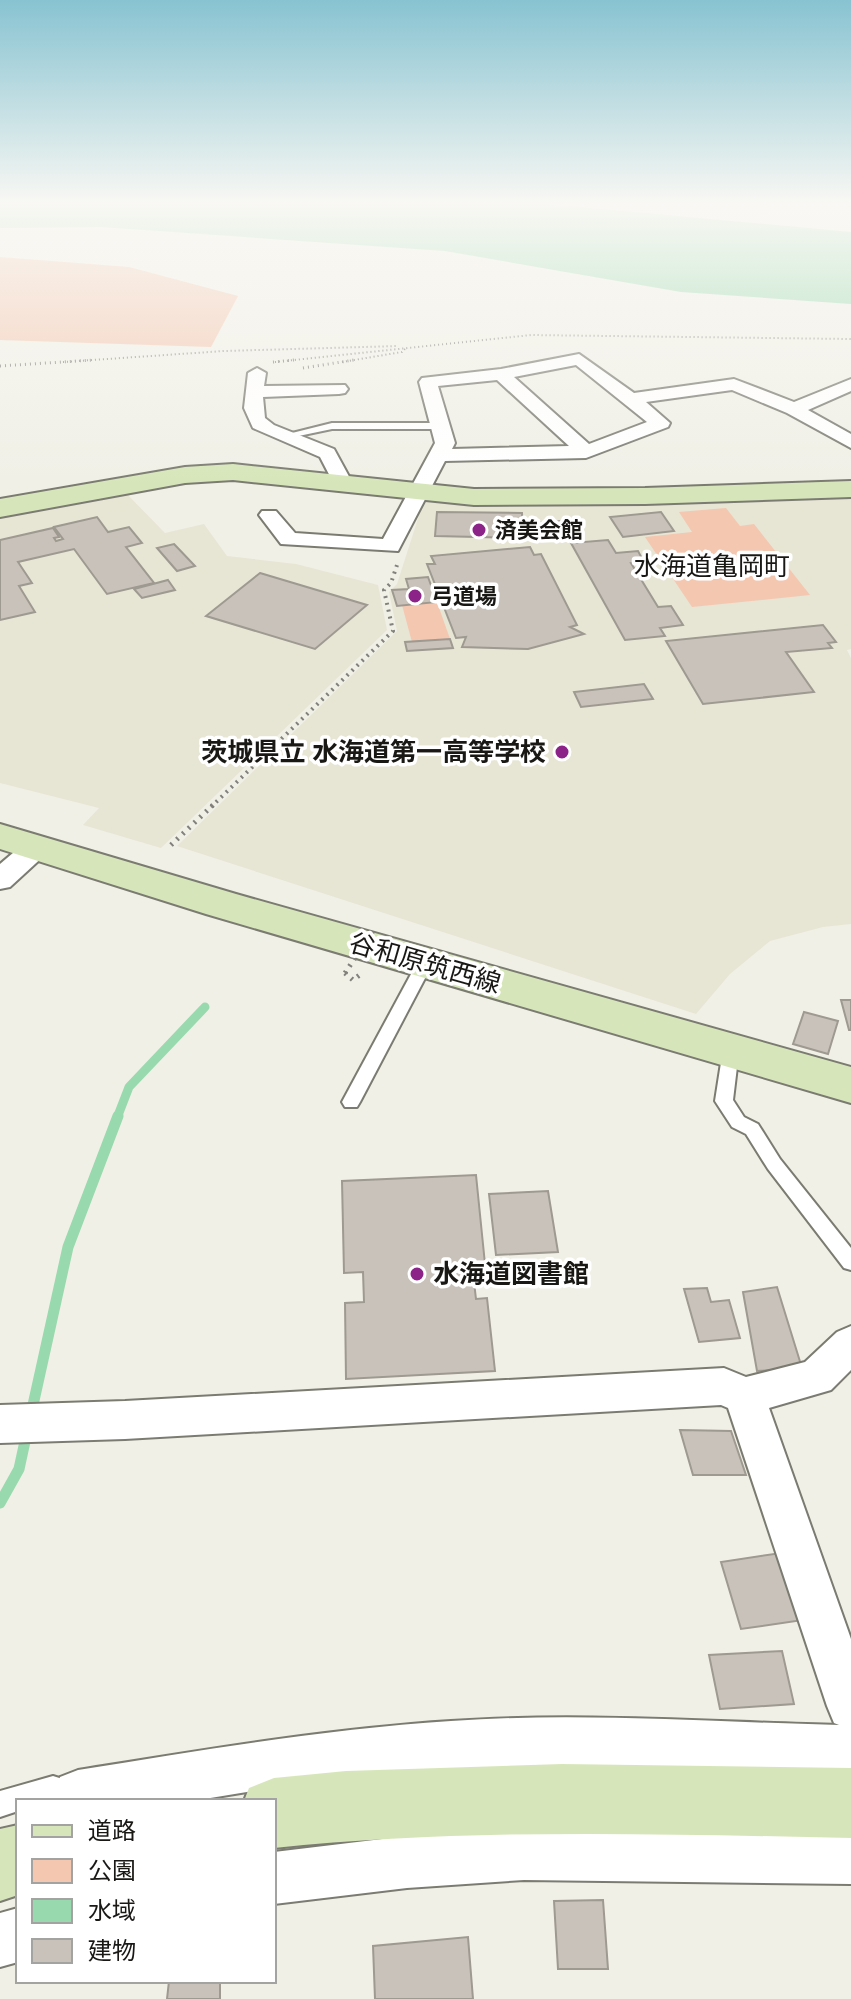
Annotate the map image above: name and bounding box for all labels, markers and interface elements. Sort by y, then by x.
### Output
place label: 済美会館 [495,516,583,544]
marker: 済美会館 [470,521,488,539]
district label: 水海道亀岡町 [634,549,790,583]
place label: 弓道場 [431,582,497,610]
marker: 弓道場 [406,587,424,605]
place label: 茨城県立 水海道第一高等学校 [201,735,546,769]
marker: 茨城県立 水海道第一高等学校 [553,743,571,761]
street label: 谷和原筑西線 [345,925,505,1001]
place label: 水海道図書館 [433,1257,589,1291]
marker: 水海道図書館 [408,1265,426,1283]
legend [16,1799,276,1983]
text: 道路 [88,1815,136,1846]
text: 公園 [88,1855,136,1886]
text: 水域 [88,1895,136,1926]
text: 建物 [88,1935,136,1966]

